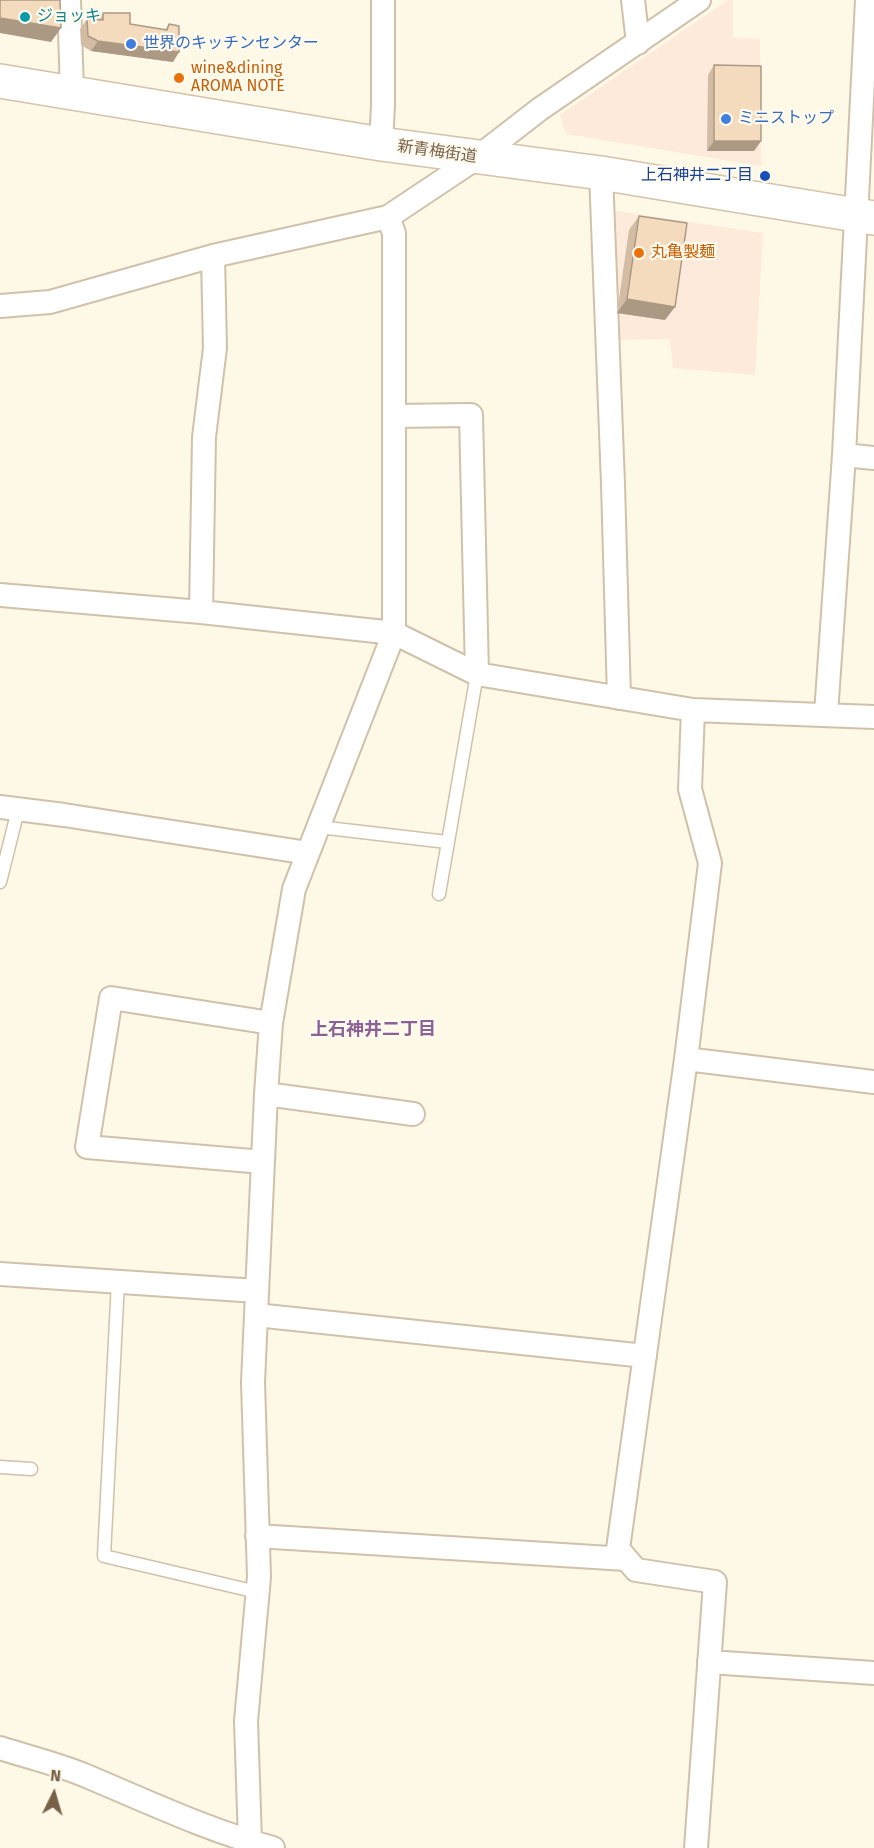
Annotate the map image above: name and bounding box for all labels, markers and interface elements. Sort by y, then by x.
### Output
place label: ジョッキ [37,7,101,27]
marker: ジョッキ [18,10,32,24]
place label: 世界のキッチンセンター [143,34,319,54]
marker: 世界のキッチンセンター [124,37,138,51]
place label: wine&dining AROMA NOTE [191,59,285,97]
marker: wine&dining AROMA NOTE [172,71,186,85]
place label: ミニストップ [738,109,834,129]
marker: ミニストップ [719,112,733,126]
street label: 新青梅街道 [396,137,478,167]
place label: 上石神井二丁目 [641,166,753,186]
marker: 上石神井二丁目 [758,169,772,183]
place label: 丸亀製麺 [651,243,715,263]
marker: 丸亀製麺 [632,246,646,260]
district label: 上石神井二丁目 [310,1019,436,1041]
north arrow [24,1764,84,1824]
text: N [49,1766,62,1785]

